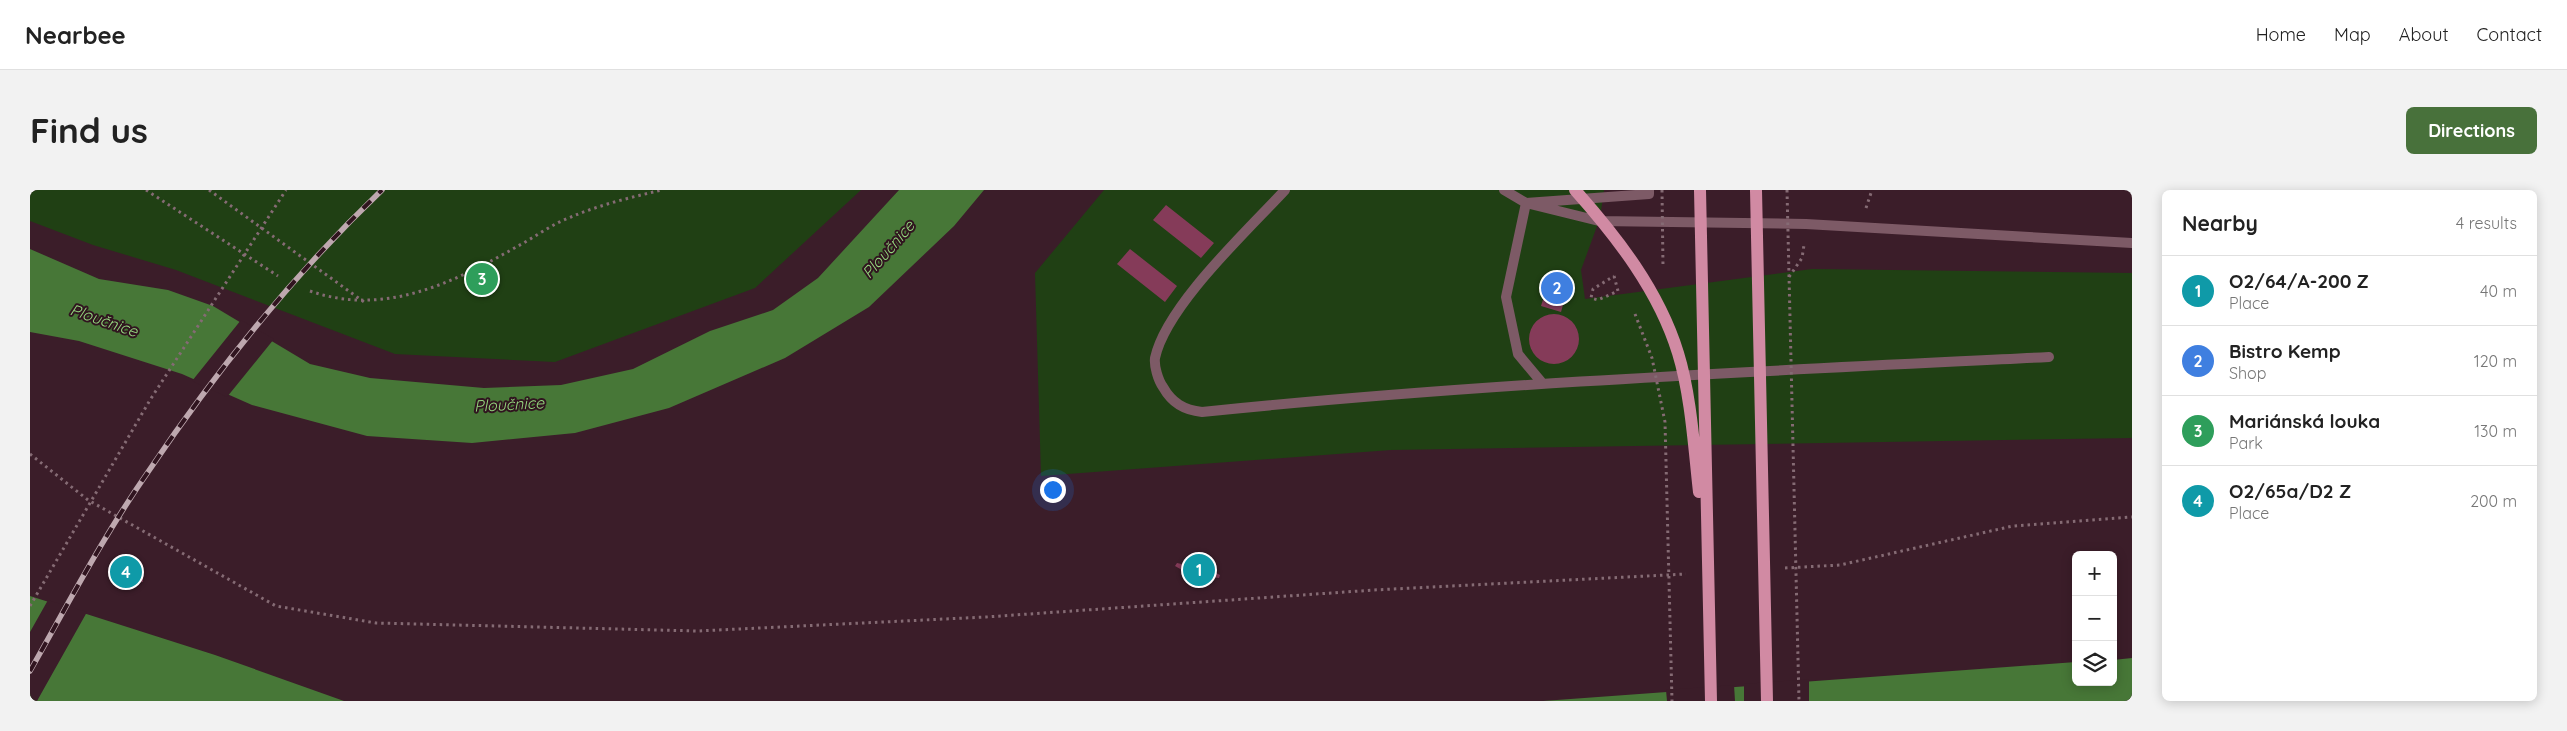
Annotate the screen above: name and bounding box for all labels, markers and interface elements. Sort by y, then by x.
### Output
text: Nearbee [25,20,126,50]
text: Home [2256,23,2306,46]
text: Map [2334,23,2371,46]
text: About [2399,23,2449,46]
text: Contact [2477,23,2542,46]
button: Directions [2406,107,2537,154]
text: Find us [30,108,148,152]
text: Nearby [2182,210,2258,236]
text: 4 results [2456,213,2517,233]
water label: Ploučnice [857,215,919,282]
pin: 3 [466,260,498,298]
pin: 2 [1541,269,1573,307]
text: O2/64/A-200 Z [2229,269,2369,293]
text: 1 [2195,281,2201,301]
text: 40 m [2480,281,2517,301]
text: Place [2229,293,2269,313]
water label: Ploučnice [68,299,141,341]
text: Bistro Kemp [2229,339,2341,363]
text: 2 [2193,351,2203,371]
text: 120 m [2474,351,2517,371]
text: Shop [2229,363,2266,383]
water label: Ploučnice [473,392,545,416]
text: Mariánská louka [2229,409,2380,433]
text: 3 [2194,421,2202,441]
text: 130 m [2474,421,2517,441]
text: Park [2229,433,2263,453]
your location [1040,477,1066,503]
text: O2/65a/D2 Z [2229,479,2351,503]
text: 4 [2193,491,2203,511]
text: 200 m [2470,491,2517,511]
text: Place [2229,503,2269,523]
pin: 1 [1183,551,1215,589]
map controls [2072,551,2117,686]
button: + [2072,551,2117,596]
pin: 4 [110,553,142,591]
button: − [2072,596,2117,641]
button: layers [2072,641,2117,686]

